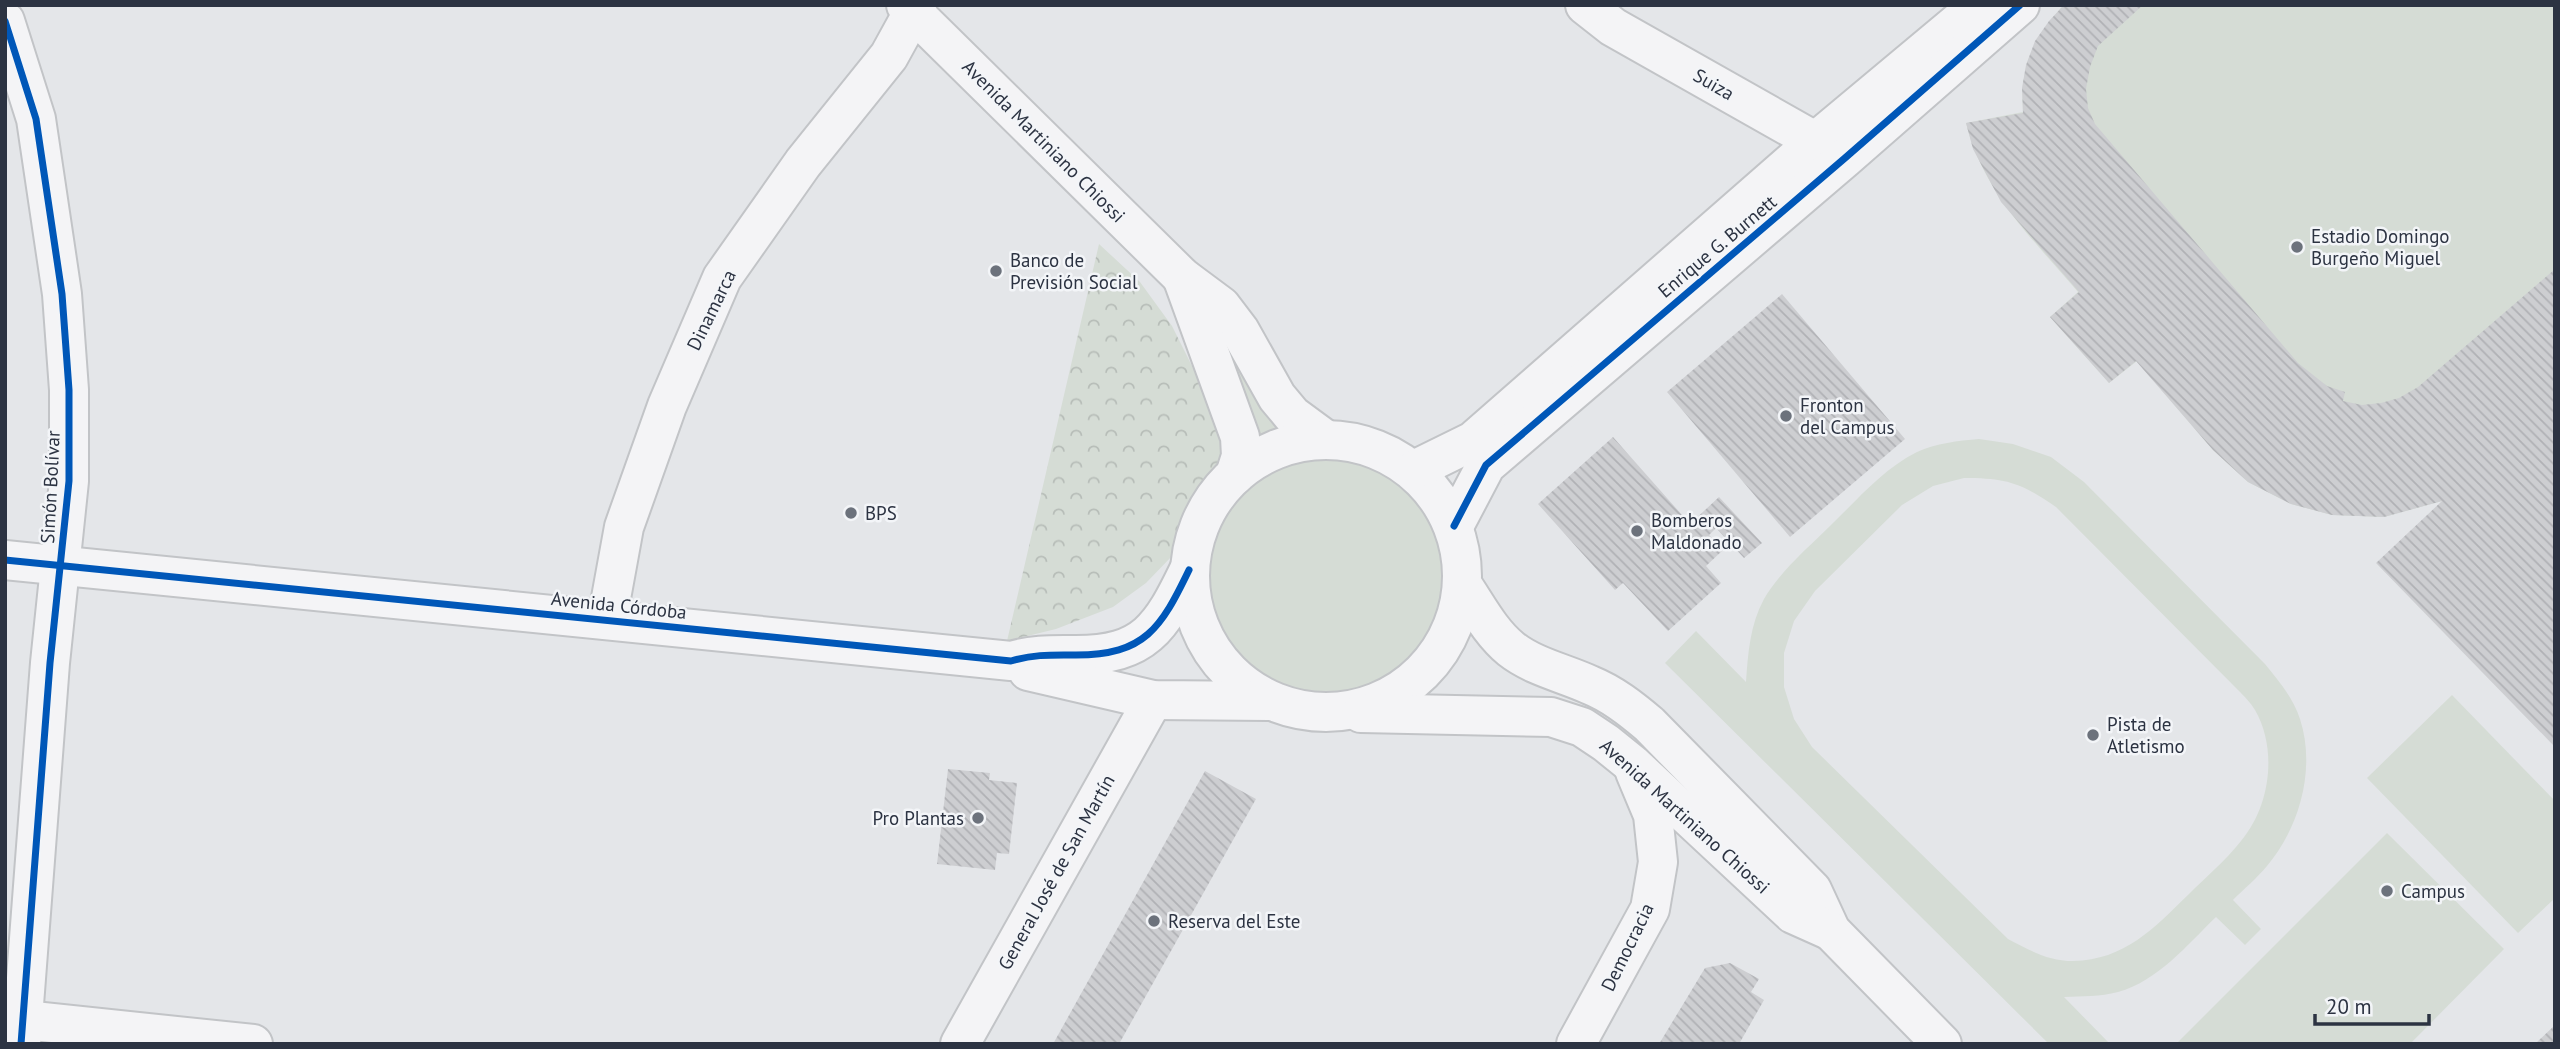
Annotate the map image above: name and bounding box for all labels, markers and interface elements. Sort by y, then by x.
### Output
street label: Avenida Martiniano Chiossi [958,55,1130,227]
street label: Suiza [1689,63,1739,105]
street label: Enrique G. Burnett [1653,189,1782,303]
place label: Estadio Domingo Burgeño Miguel [2311,224,2450,270]
marker: Estadio Domingo Burgeño Miguel [2289,239,2305,255]
place label: Banco de Previsión Social [1010,248,1138,294]
marker: Banco de Previsión Social [988,263,1004,279]
street label: Dinamarca [681,266,741,354]
place label: Fronton del Campus [1800,393,1894,439]
marker: Fronton del Campus [1778,408,1794,424]
street label: Simón Bolívar [35,429,65,544]
place label: BPS [865,501,897,525]
marker: BPS [843,505,859,521]
place label: Bomberos Maldonado [1651,508,1742,554]
marker: Bomberos Maldonado [1629,523,1645,539]
street label: Avenida Córdoba [550,586,688,624]
place label: Pista de Atletismo [2107,712,2185,758]
marker: Pista de Atletismo [2085,727,2101,743]
street label: Avenida Martiniano Chiossi [1595,733,1775,899]
street label: General José de San Martín [992,770,1120,974]
place label: Pro Plantas [872,806,964,830]
marker: Pro Plantas [970,810,986,826]
place label: Campus [2401,879,2465,903]
marker: Campus [2379,883,2395,899]
street label: Democracia [1595,899,1659,995]
place label: Reserva del Este [1168,909,1300,933]
marker: Reserva del Este [1146,913,1162,929]
scale bar [2315,982,2429,1026]
text: 20 m [2326,993,2372,1020]

